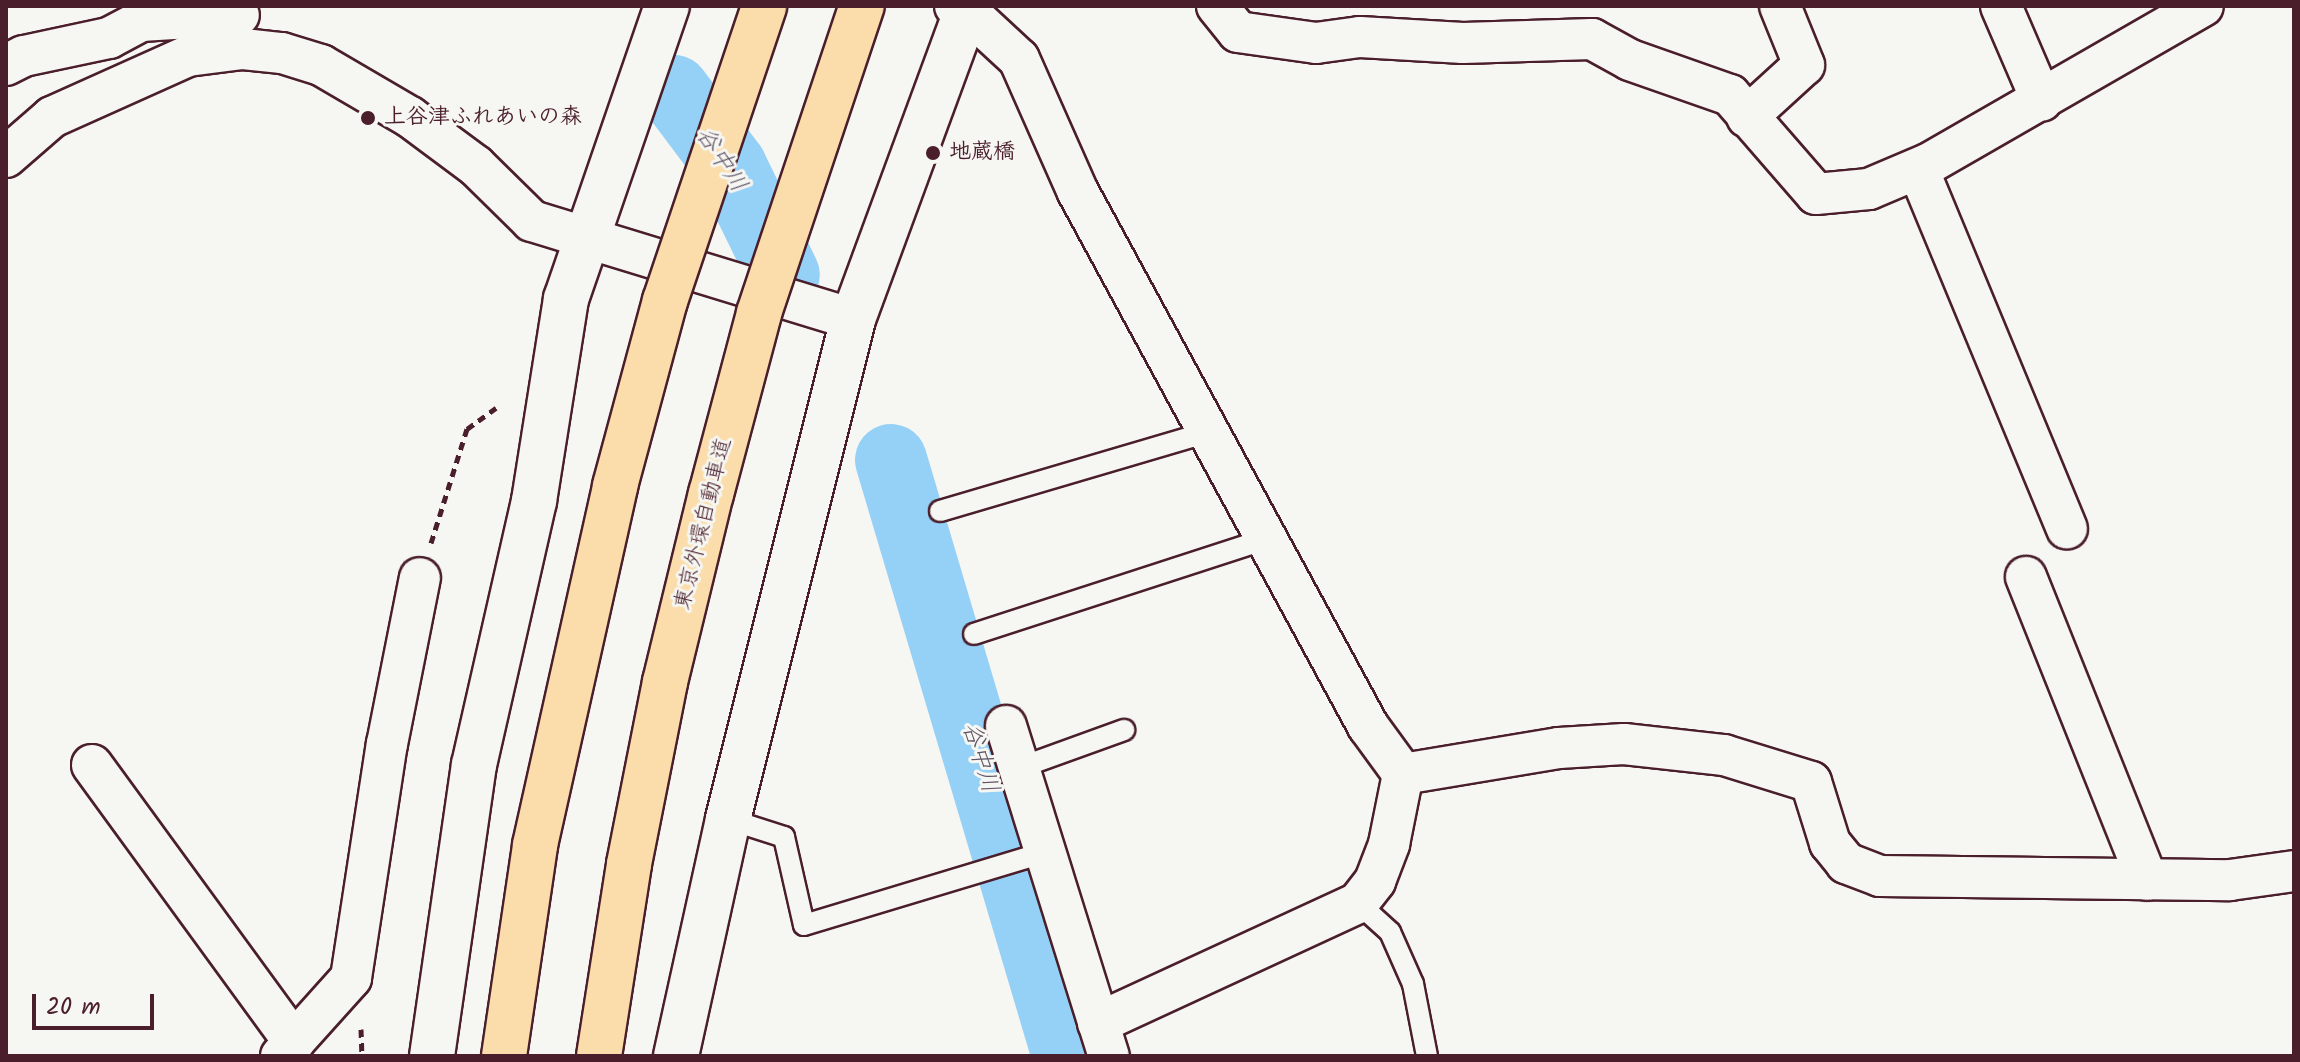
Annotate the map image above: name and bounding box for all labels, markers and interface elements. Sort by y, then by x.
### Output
place label: 上谷津ふれあいの森 [384,105,582,131]
marker: 上谷津ふれあいの森 [359,109,377,127]
water label: 谷中川 [689,122,753,198]
place label: 地蔵橋 [949,140,1015,166]
marker: 地蔵橋 [924,144,942,162]
street label: 東京外環自動車道 [670,435,738,613]
water label: 谷中川 [956,719,1004,797]
scale bar [36,978,158,1028]
text: 20 m [46,988,101,1027]

